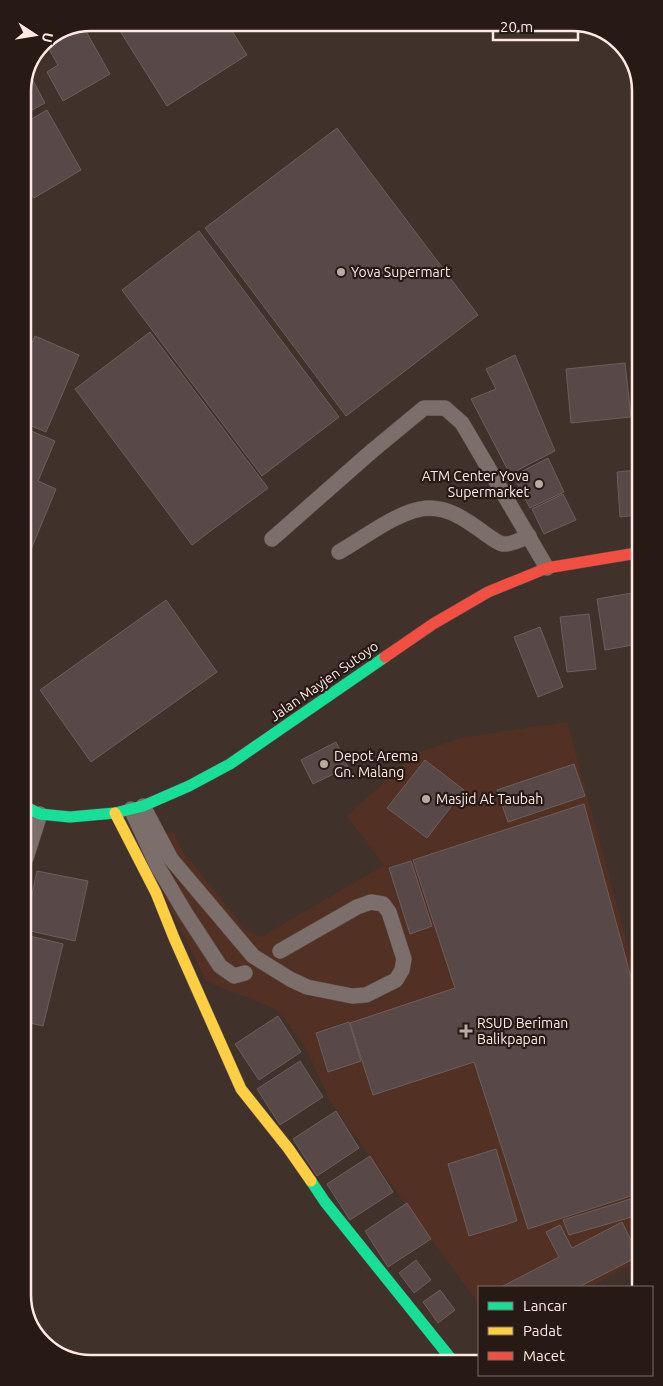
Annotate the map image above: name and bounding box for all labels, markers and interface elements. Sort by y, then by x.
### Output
north arrow [10,10,60,60]
scale bar [493,10,578,42]
text: 20 m [500,18,533,35]
text: U [39,31,57,44]
place label: Yova Supermart [351,264,451,280]
marker: Yova Supermart [335,266,347,278]
place label: ATM Center Yova Supermarket [422,468,529,500]
marker: ATM Center Yova Supermarket [533,478,545,490]
street label: Jalan Mayjen Sutoyo [267,638,381,724]
place label: Depot Arema Gn. Malang [334,748,418,780]
marker: Depot Arema Gn. Malang [318,758,330,770]
place label: Masjid At Taubah [436,791,543,807]
marker: Masjid At Taubah [420,793,432,805]
place label: RSUD Beriman Balikpapan [477,1015,568,1047]
marker: RSUD Beriman Balikpapan [459,1024,473,1038]
legend [478,1286,653,1376]
text: Lancar [523,1297,568,1314]
text: Padat [523,1322,562,1339]
text: Macet [523,1347,565,1364]

